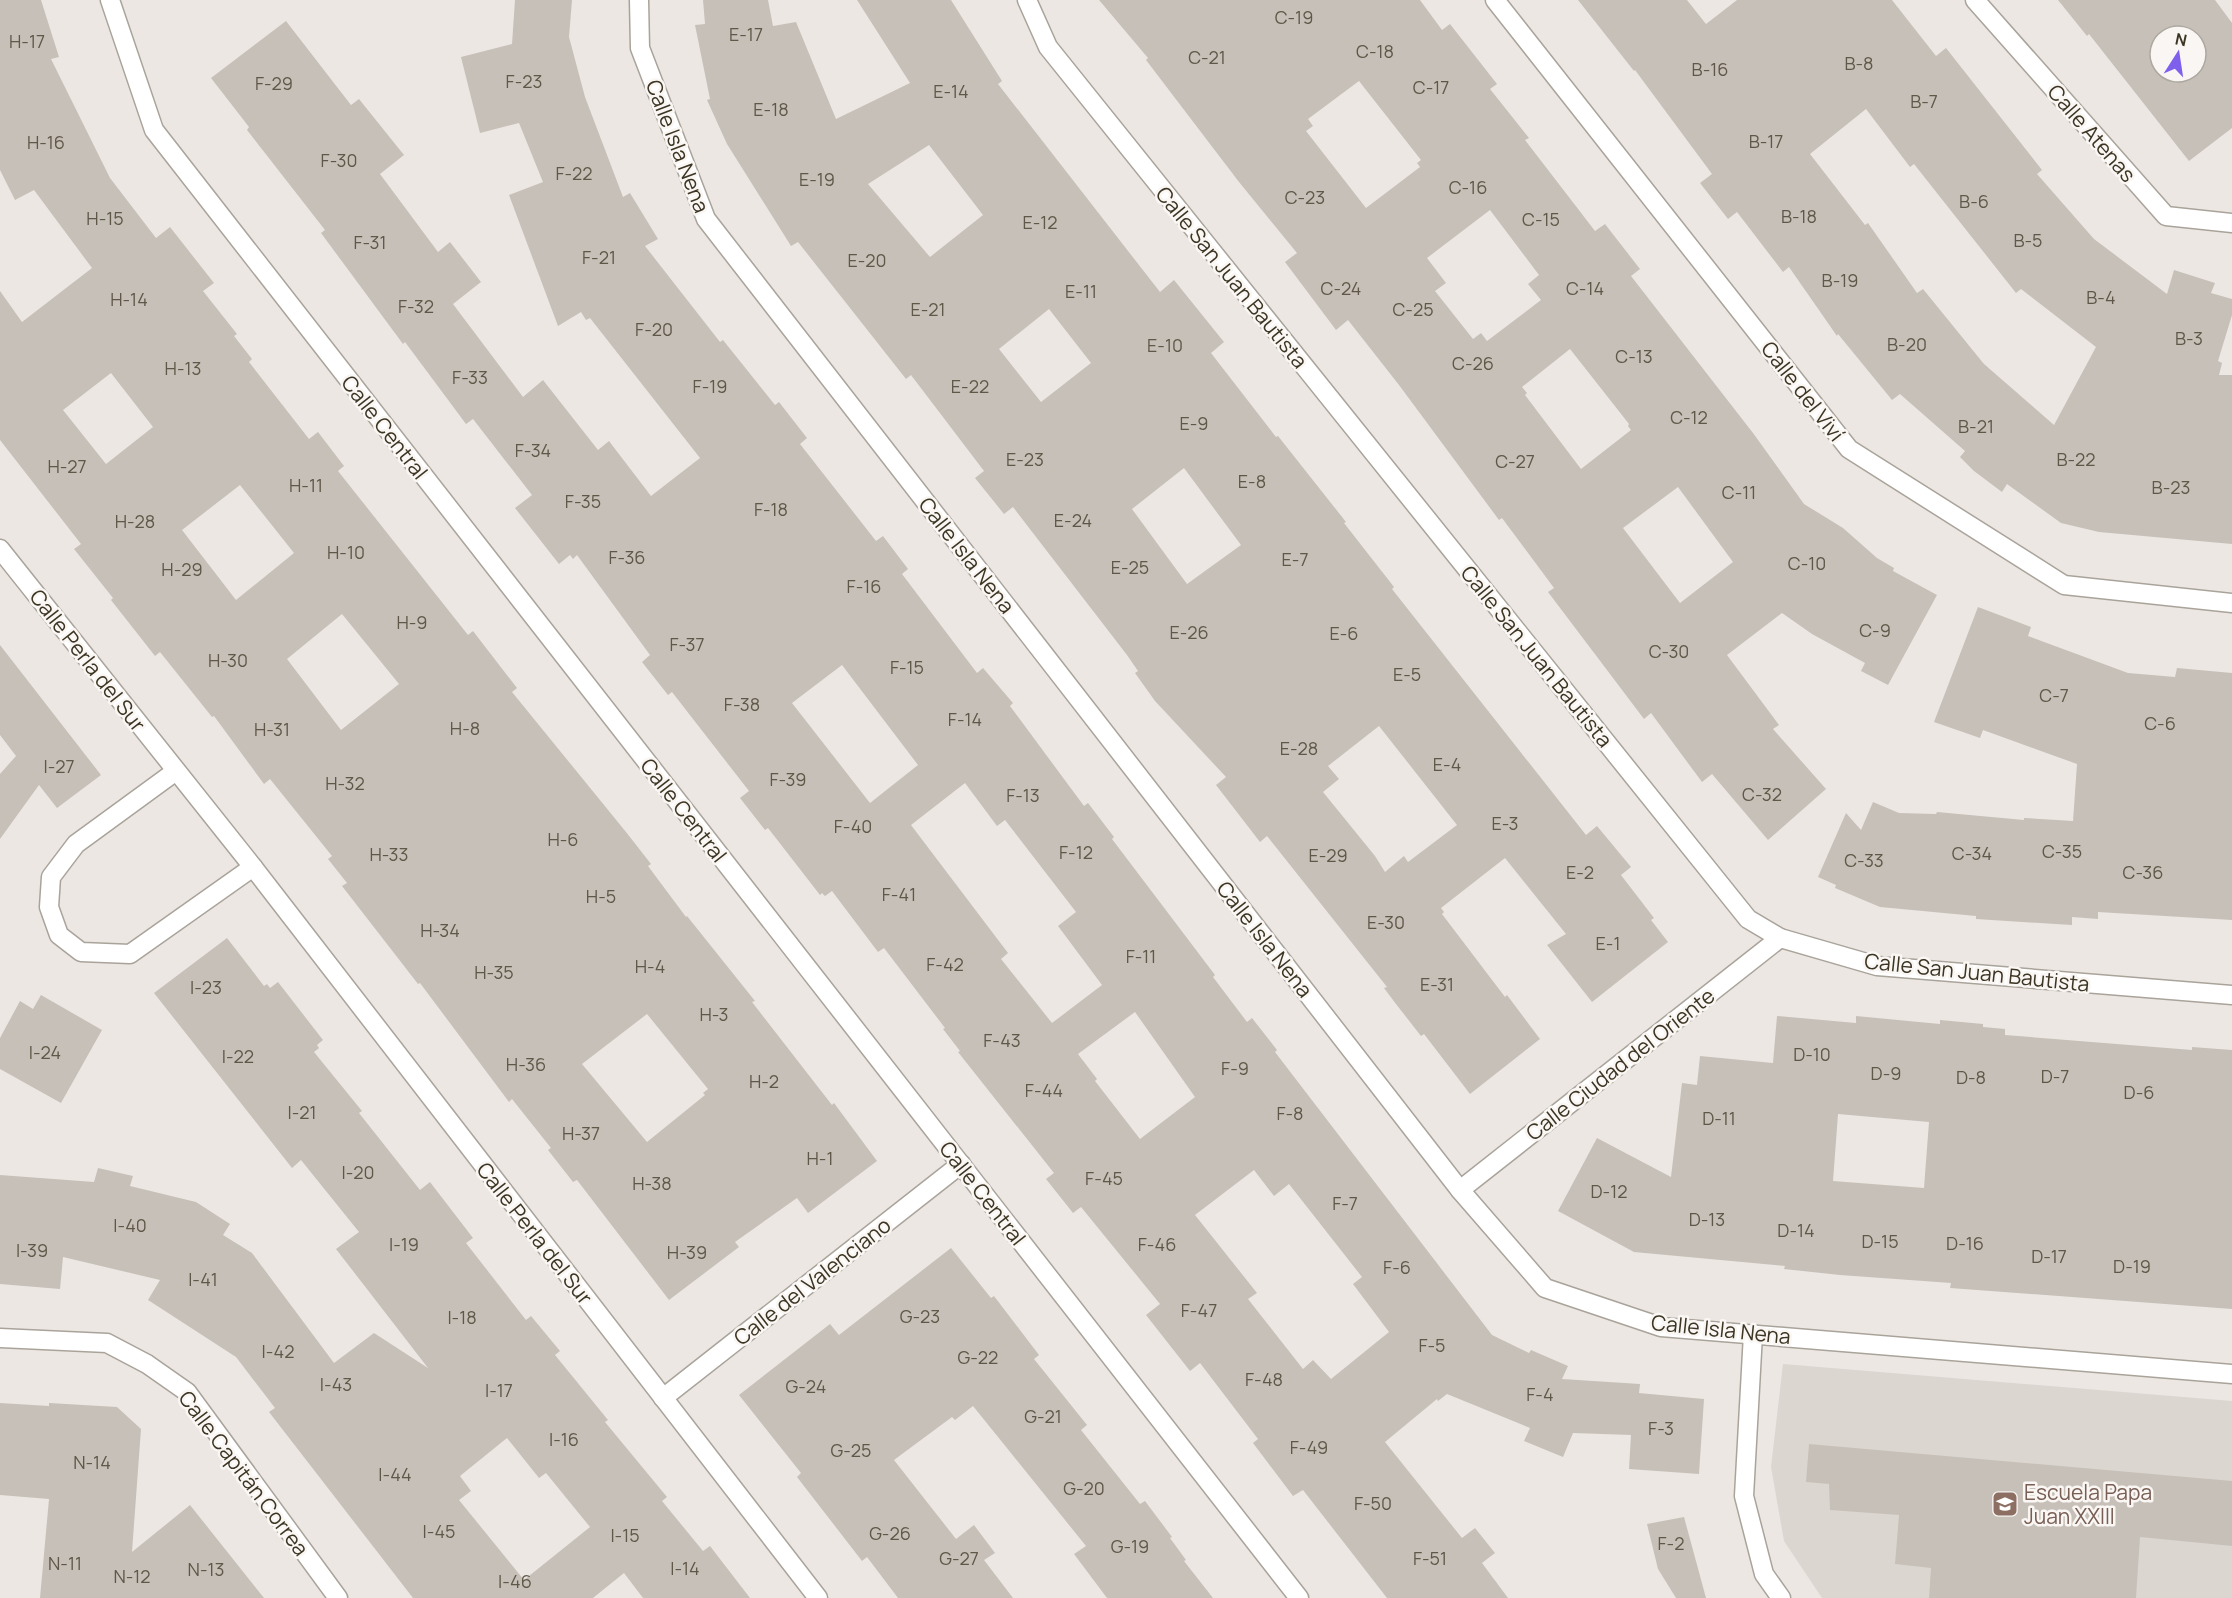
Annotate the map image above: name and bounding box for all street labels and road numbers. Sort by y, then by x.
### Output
street label: Calle Isla Nena [640,76,716,216]
street label: Calle Atenas [2042,78,2142,188]
street label: Calle San Juan Bautista [1150,180,1314,374]
street label: Calle del Viví [1755,335,1851,447]
street label: Calle Central [336,369,434,485]
street label: Calle Isla Nena [913,491,1021,619]
street label: Calle San Juan Bautista [1455,559,1619,753]
street label: Calle Perla del Sur [24,583,153,737]
street label: Calle Central [635,752,733,868]
street label: Calle Isla Nena [1211,875,1319,1003]
street label: Calle San Juan Bautista [1863,946,2091,998]
street label: Calle Ciudad del Oriente [1520,981,1720,1147]
street label: Calle Central [934,1135,1032,1251]
street label: Calle Perla del Sur [471,1156,600,1310]
street label: Calle del Valenciano [728,1211,896,1351]
street label: Calle Isla Nena [1650,1308,1792,1350]
street label: Calle Capitán Correa [173,1385,315,1561]

